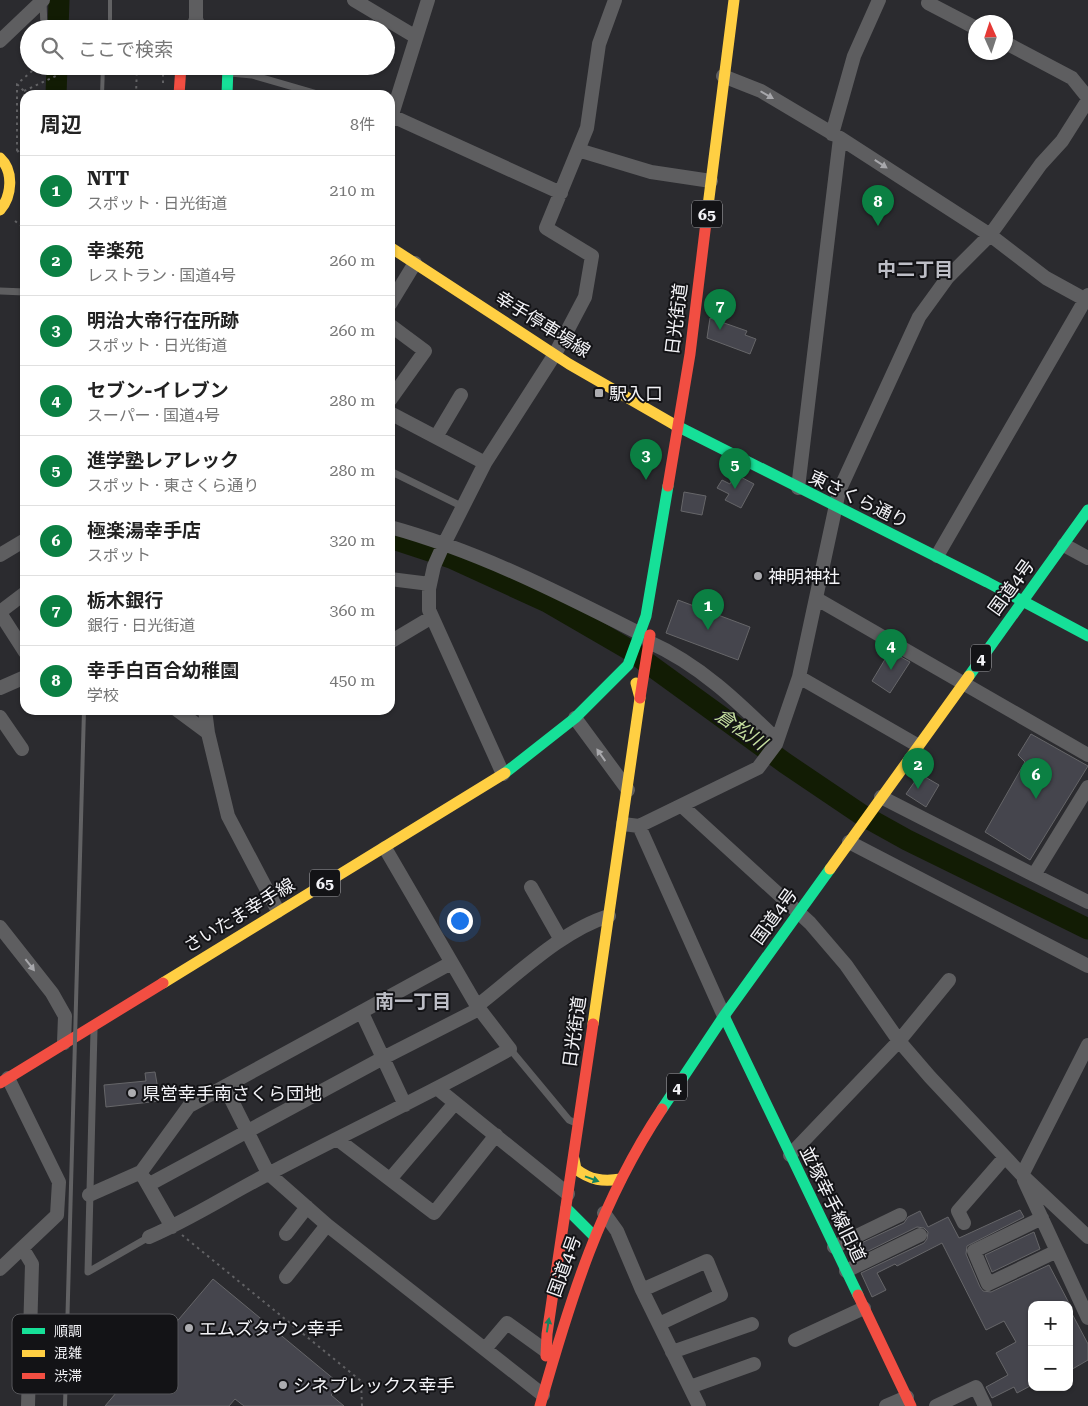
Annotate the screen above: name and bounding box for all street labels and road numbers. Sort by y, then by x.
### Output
road number: 65 [692,200,722,228]
street label: 日光街道 [661,282,691,356]
street label: 幸手停車場線 [492,286,594,362]
street label: 東さくら通り [806,466,912,532]
street label: 国道4号 [984,555,1038,619]
road number: 4 [971,644,991,671]
road number: 65 [310,870,340,896]
street label: さいたま幸手線 [180,874,298,956]
street label: 国道4号 [747,884,801,948]
street label: 日光街道 [559,995,589,1069]
road number: 4 [667,1074,687,1100]
street label: 並塚幸手線旧道 [796,1143,870,1265]
street label: 国道4号 [543,1232,585,1300]

